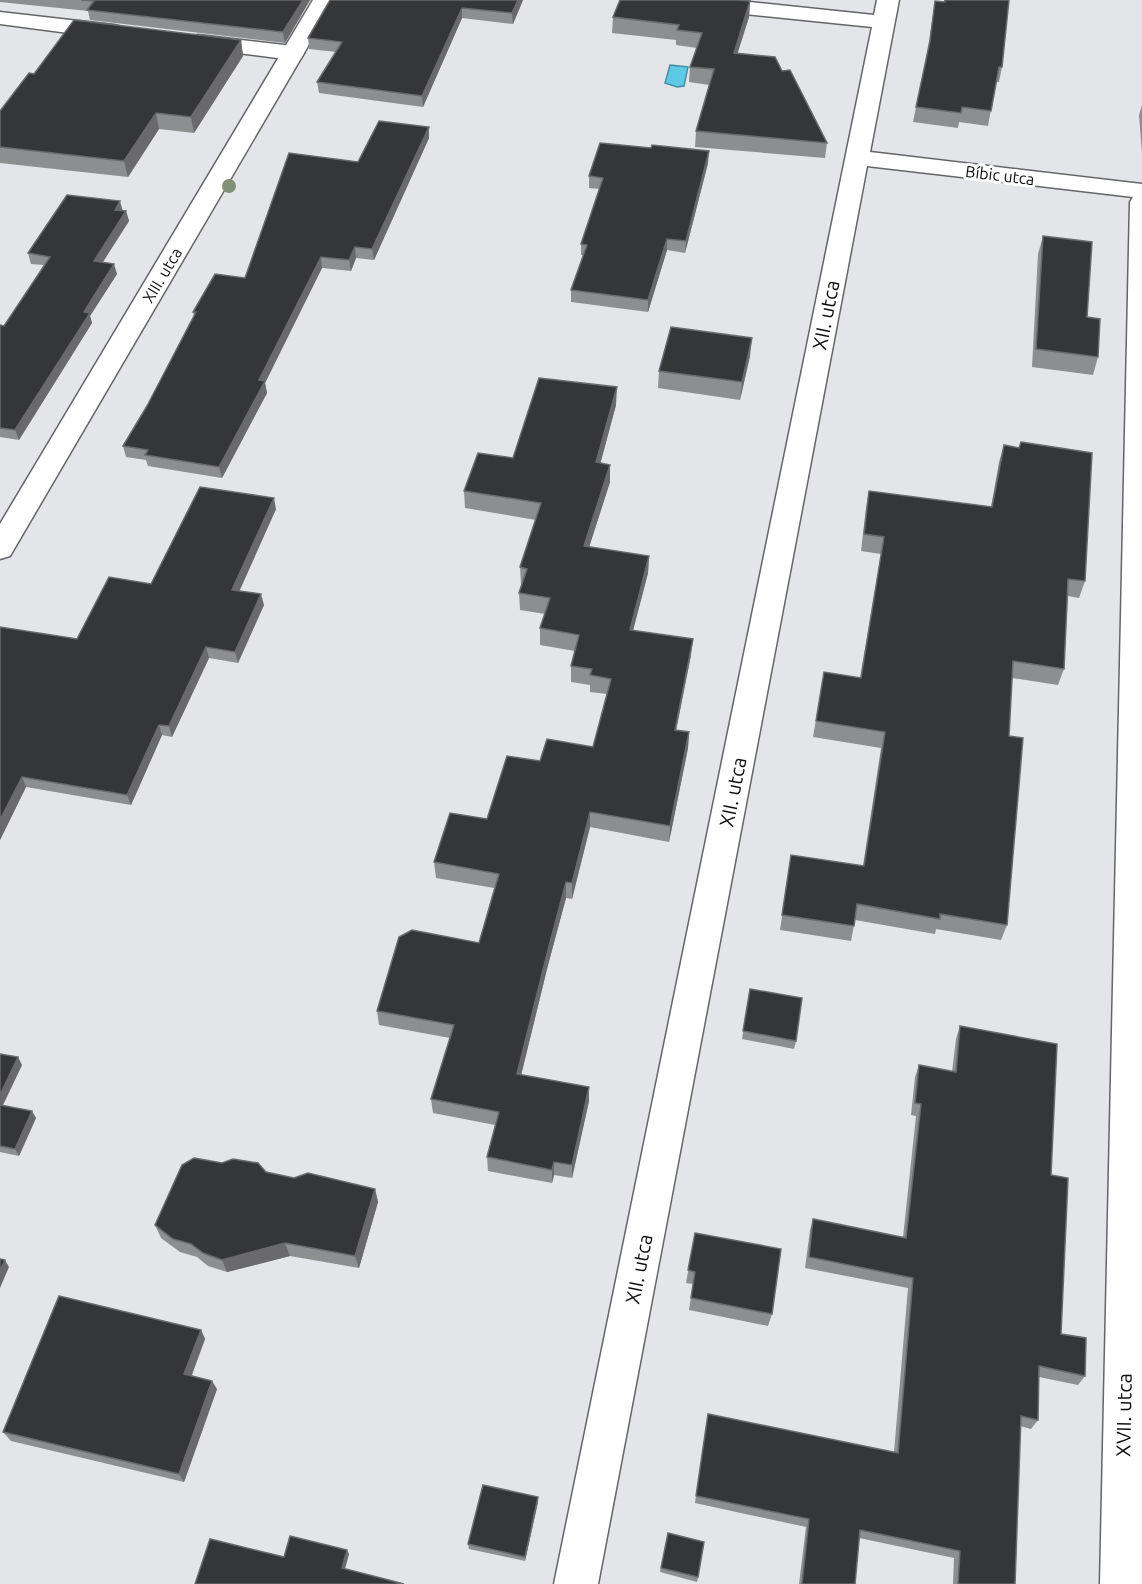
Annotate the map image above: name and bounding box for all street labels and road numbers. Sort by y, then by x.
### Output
street label: Bíbic utca [964,162,1036,188]
street label: XIII. utca [139,244,185,306]
street label: XII. utca [807,278,844,352]
street label: XII. utca [714,755,751,829]
street label: XII. utca [620,1232,657,1306]
street label: XVII. utca [1111,1373,1136,1457]

